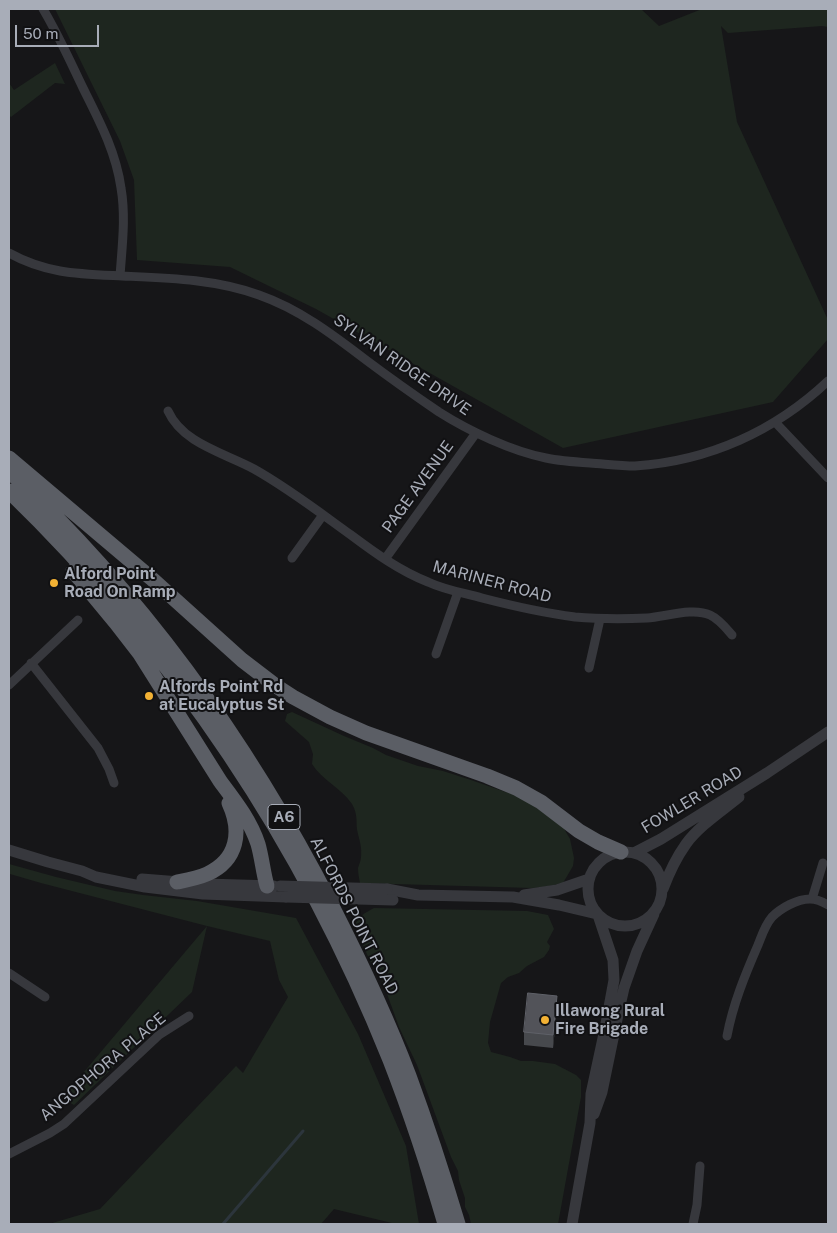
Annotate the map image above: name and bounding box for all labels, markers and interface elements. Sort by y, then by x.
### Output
scale bar [18,15,101,47]
text: 50 m [23,25,58,42]
street label: SYLVAN RIDGE DRIVE [330,310,474,420]
street label: PAGE AVENUE [378,437,458,537]
street label: MARINER ROAD [431,557,553,607]
place label: Alford Point Road On Ramp [64,564,176,602]
marker: Alford Point Road On Ramp [48,577,60,589]
place label: Alfords Point Rd at Eucalyptus St [159,677,284,715]
marker: Alfords Point Rd at Eucalyptus St [143,690,155,702]
street label: FOWLER ROAD [638,762,746,838]
road number: A6 [268,804,300,830]
street label: ALFORDS POINT ROAD [306,834,402,998]
place label: Illawong Rural Fire Brigade [555,1001,665,1039]
street label: ANGOPHORA PLACE [36,1009,170,1125]
marker: Illawong Rural Fire Brigade [539,1014,551,1026]

